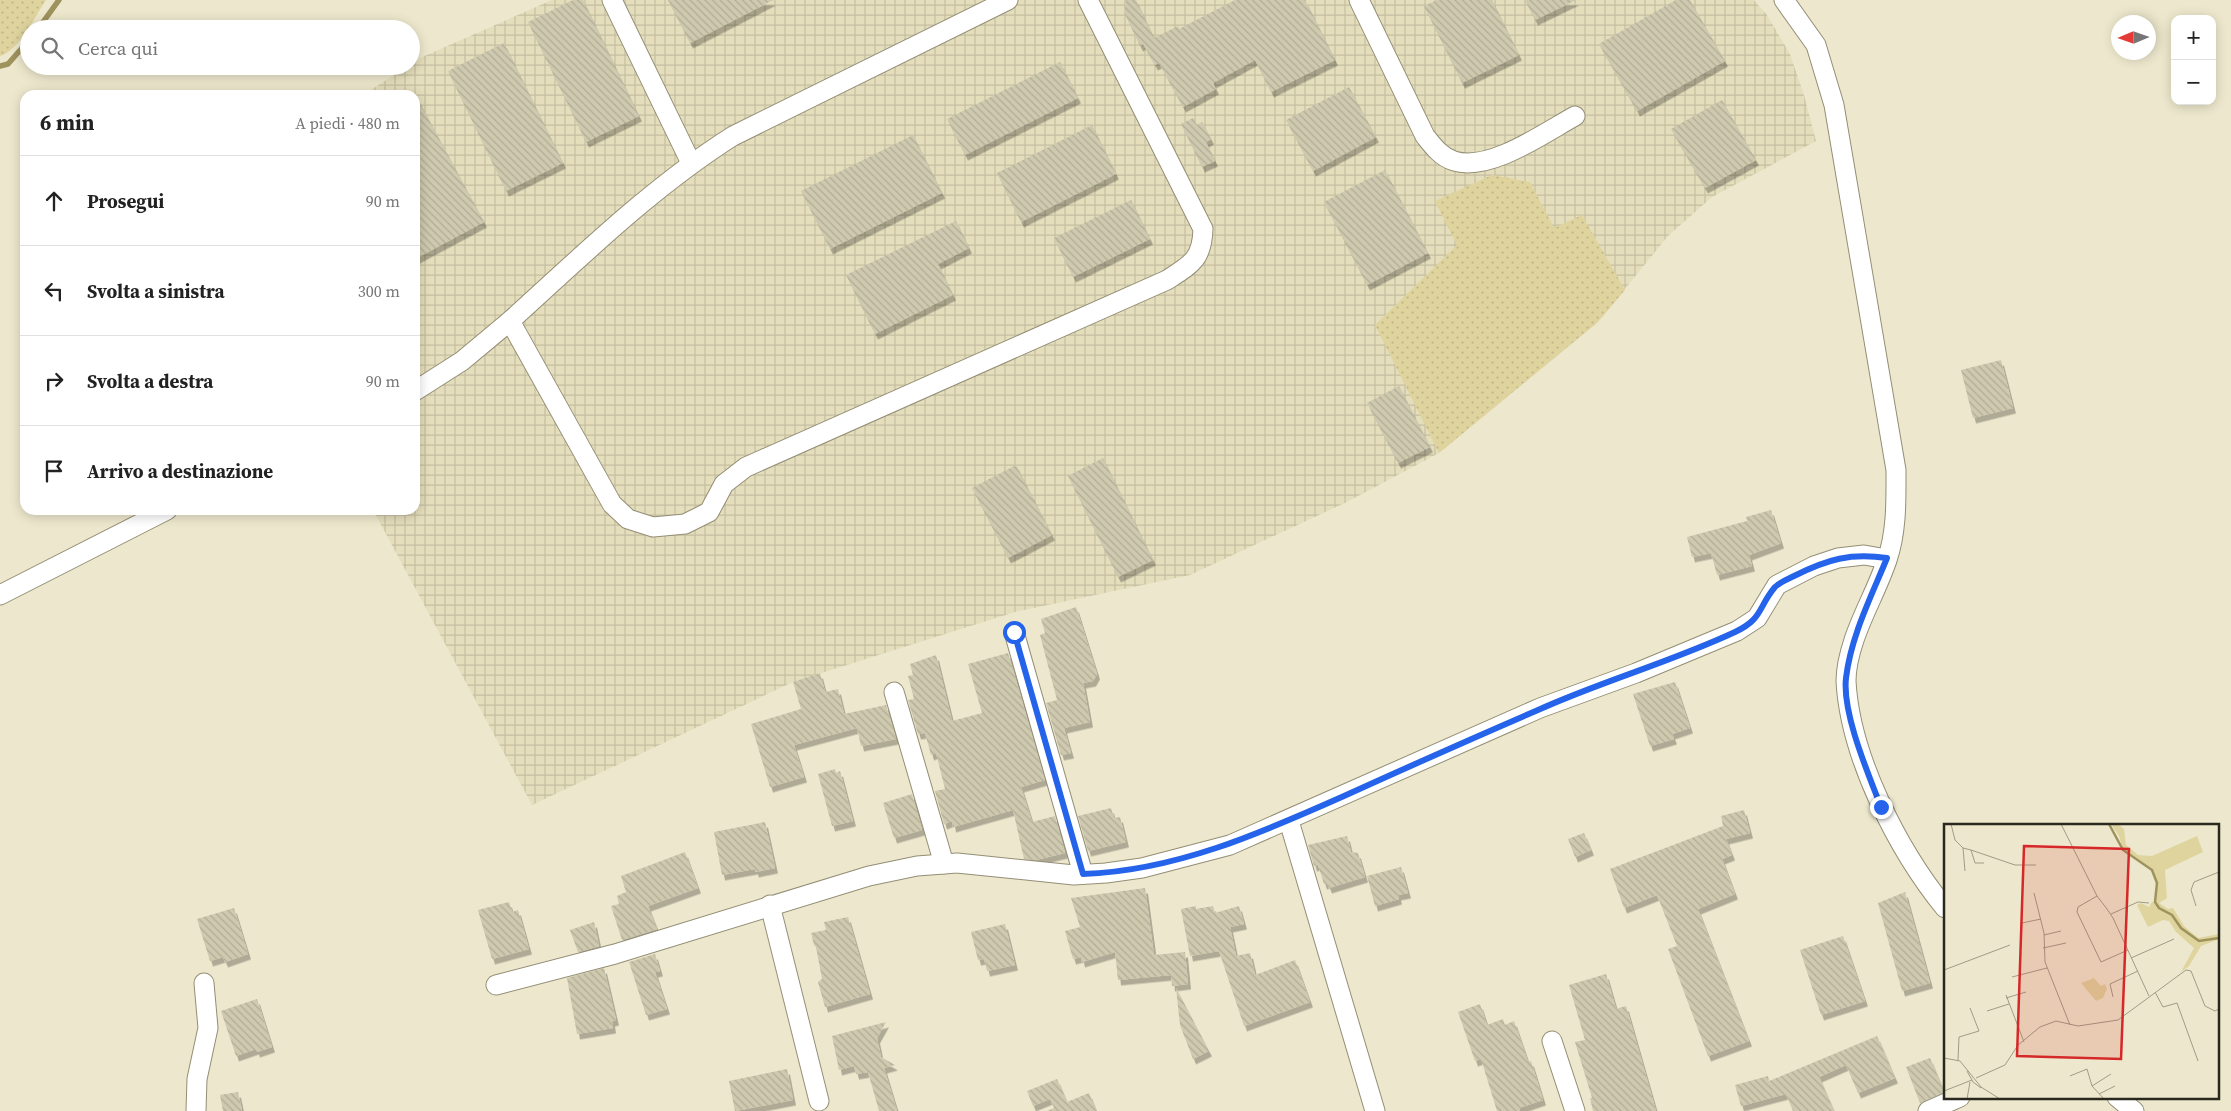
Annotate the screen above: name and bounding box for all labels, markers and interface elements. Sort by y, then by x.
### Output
north arrow [2111,15,2156,60]
map controls [2171,15,2216,105]
button: + [2171,15,2216,60]
search box [20,20,420,75]
icon: search [38,34,66,62]
text: Cerca qui [78,35,158,61]
button: − [2171,60,2216,105]
text: 6 min [40,108,95,137]
text: A piedi · 480 m [295,112,400,134]
icon: ahead [40,187,68,215]
text: Prosegui [87,188,164,214]
text: 90 m [366,190,400,212]
icon: left [40,277,68,305]
text: Svolta a sinistra [87,278,225,304]
text: 300 m [358,280,400,302]
icon: right [40,367,68,395]
text: Svolta a destra [87,368,213,394]
text: 90 m [366,370,400,392]
icon: arrive [40,457,68,485]
text: Arrivo a destinazione [87,458,273,484]
route start [1003,621,1026,644]
route end [1870,796,1893,819]
inset map [1944,824,2218,1098]

